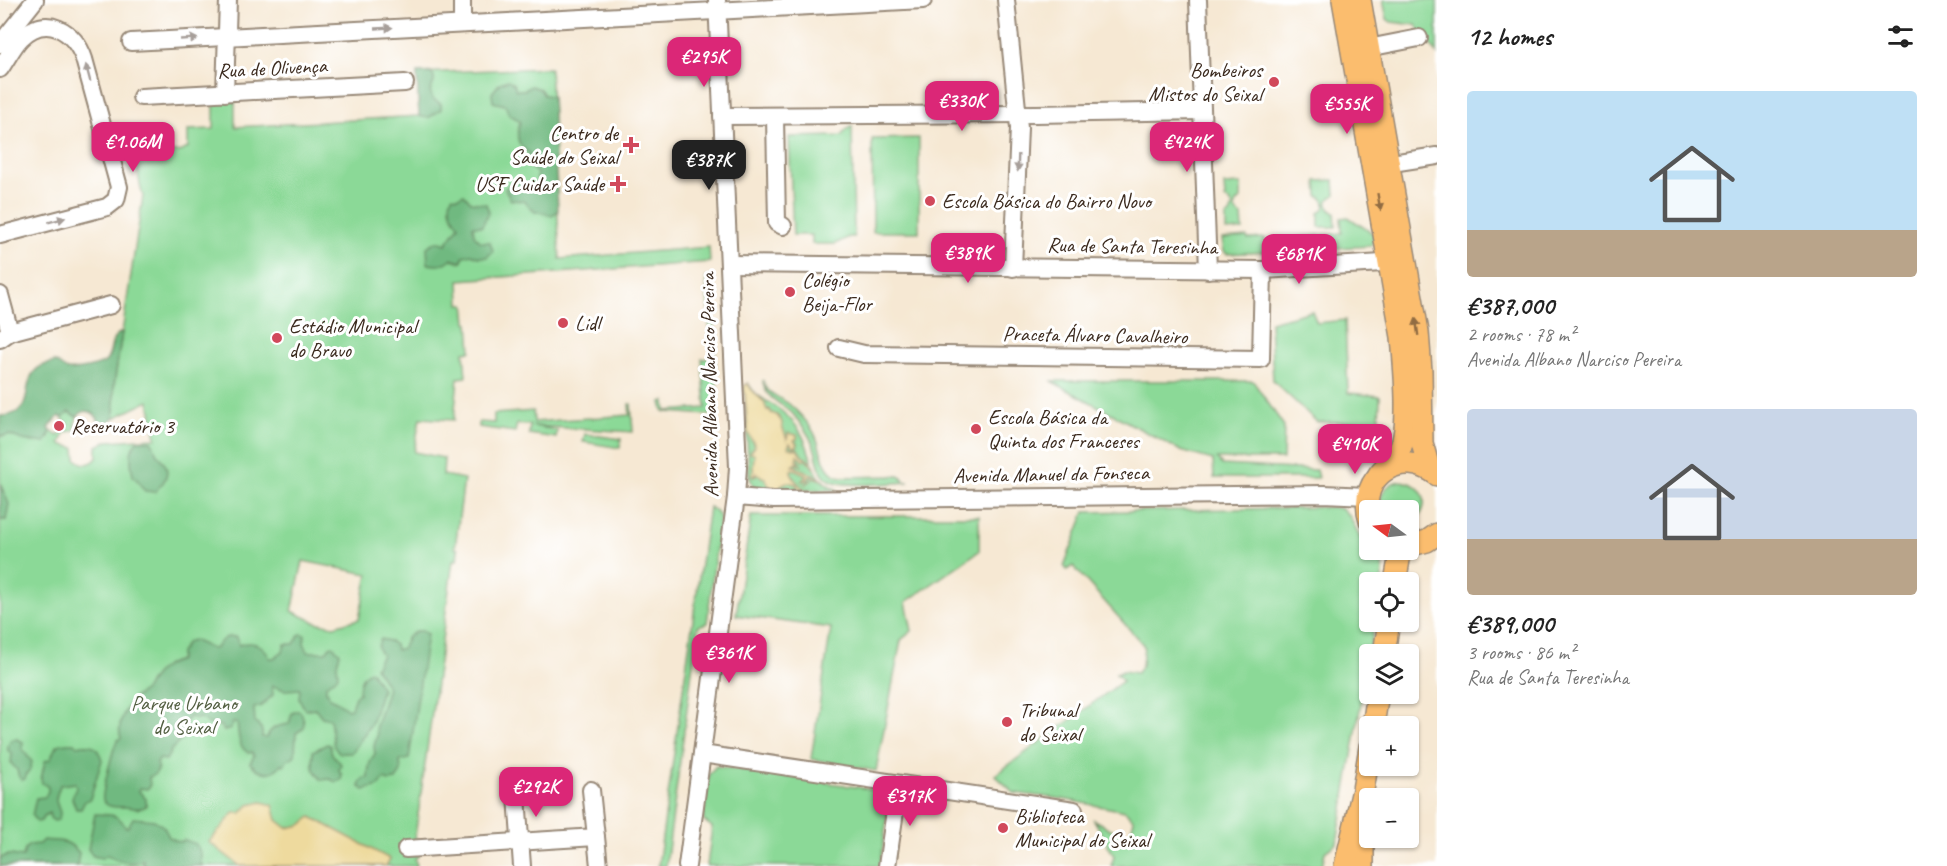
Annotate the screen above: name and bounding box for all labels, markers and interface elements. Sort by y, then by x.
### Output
text: 12 homes [1467,20,1552,53]
icon: filters [1884,20,1917,53]
one-way arrow [374,24,393,33]
one-way arrow [180,34,199,43]
pin: €295K [662,37,746,88]
text: €295K [681,44,727,69]
street label: Rua de Olivença [216,52,329,84]
place label: Bombeiros Mistos do Seixal [1148,57,1265,107]
one-way arrow [83,64,93,83]
marker: Bombeiros Mistos do Seixal [1267,75,1281,89]
pin: €330K [920,81,1004,132]
pin: €555K [1305,84,1389,135]
text: €330K [939,88,985,113]
text: €555K [1324,91,1370,116]
place label: Centro de Saúde do Seixal [510,120,621,170]
pin: €1.06M [84,122,182,173]
pin: €424K [1145,122,1229,173]
text: €1.06M [106,129,160,154]
text: €424K [1164,129,1210,154]
icon: home [1638,130,1746,238]
marker: Centro de Saúde do Seixal [622,136,640,154]
pin: €387K [667,140,751,191]
text: €387K [686,147,732,172]
one-way arrow [1013,153,1022,172]
place label: USF Cuidar Saúde [475,171,606,197]
marker: USF Cuidar Saúde [609,175,627,193]
place label: Escola Básica do Bairro Novo [942,188,1153,214]
one-way arrow [1375,193,1384,212]
marker: Escola Básica do Bairro Novo [923,194,937,208]
one-way arrow [47,215,66,225]
street label: Rua de Santa Teresinha [1047,232,1220,261]
pin: €389K [926,233,1010,284]
pin: €681K [1257,234,1341,285]
text: €389K [945,240,991,265]
text: €681K [1276,241,1322,266]
place label: Colégio Beija-Flor [802,267,873,317]
street label: Avenida Albano Narciso Pereira [694,270,724,498]
marker: Colégio Beija-Flor [783,285,797,299]
text: €387,000 [1467,289,1554,322]
place label: Lidl [575,310,603,336]
place label: Estádio Municipal do Bravo [289,313,420,363]
marker: Lidl [556,316,570,330]
one-way arrow [1413,318,1422,337]
street label: Praceta Álvaro Cavalheiro [1002,320,1189,350]
text: 2 rooms · 78 m² [1467,322,1575,347]
marker: Estádio Municipal do Bravo [270,331,284,345]
text: Avenida Albano Narciso Pereira [1467,347,1681,372]
place label: Escola Básica da Quinta dos Franceses [988,404,1140,454]
place label: Reservatório 3 [71,413,175,439]
marker: Reservatório 3 [52,419,66,433]
marker: Escola Básica da Quinta dos Franceses [969,422,983,436]
pin: €410K [1313,424,1397,475]
text: €410K [1332,431,1378,456]
icon: home [1638,448,1746,556]
street label: Avenida Manuel da Fonseca [953,459,1151,489]
north arrow [1359,500,1419,560]
map controls [1359,500,1419,848]
button: locate [1359,572,1419,632]
text: €389,000 [1467,607,1554,640]
pin: €361K [687,633,771,684]
text: €361K [706,640,752,665]
text: 3 rooms · 86 m² [1467,640,1575,665]
button: layers [1359,644,1419,704]
text: Rua de Santa Teresinha [1467,665,1629,690]
park label: Parque Urbano do Seixal [131,690,240,740]
place label: Tribunal do Seixal [1019,697,1084,747]
marker: Tribunal do Seixal [1000,715,1014,729]
button: + [1359,716,1419,776]
pin: €292K [494,767,578,818]
text: €292K [513,774,559,799]
pin: €317K [868,776,952,827]
text: €317K [887,783,933,808]
button: − [1359,788,1419,848]
place label: Biblioteca Municipal do Seixal [1015,803,1152,853]
marker: Biblioteca Municipal do Seixal [996,821,1010,835]

